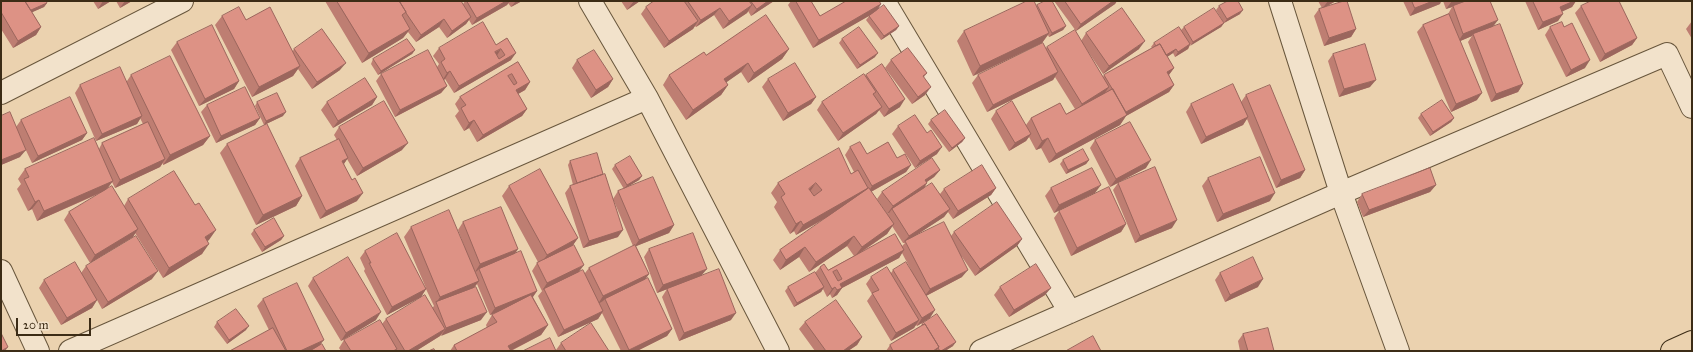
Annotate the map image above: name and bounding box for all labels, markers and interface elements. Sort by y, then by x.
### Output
scale bar [18,310,93,336]
text: 20 m [23,318,49,332]

